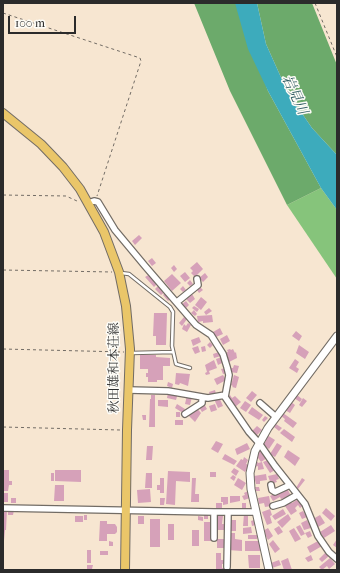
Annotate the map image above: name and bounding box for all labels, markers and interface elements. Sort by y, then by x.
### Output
scale bar [10,8,78,34]
text: 100 m [15,16,45,30]
water label: 岩見川 [278,72,310,118]
street label: 秋田雄和本荘線 [107,323,123,413]

